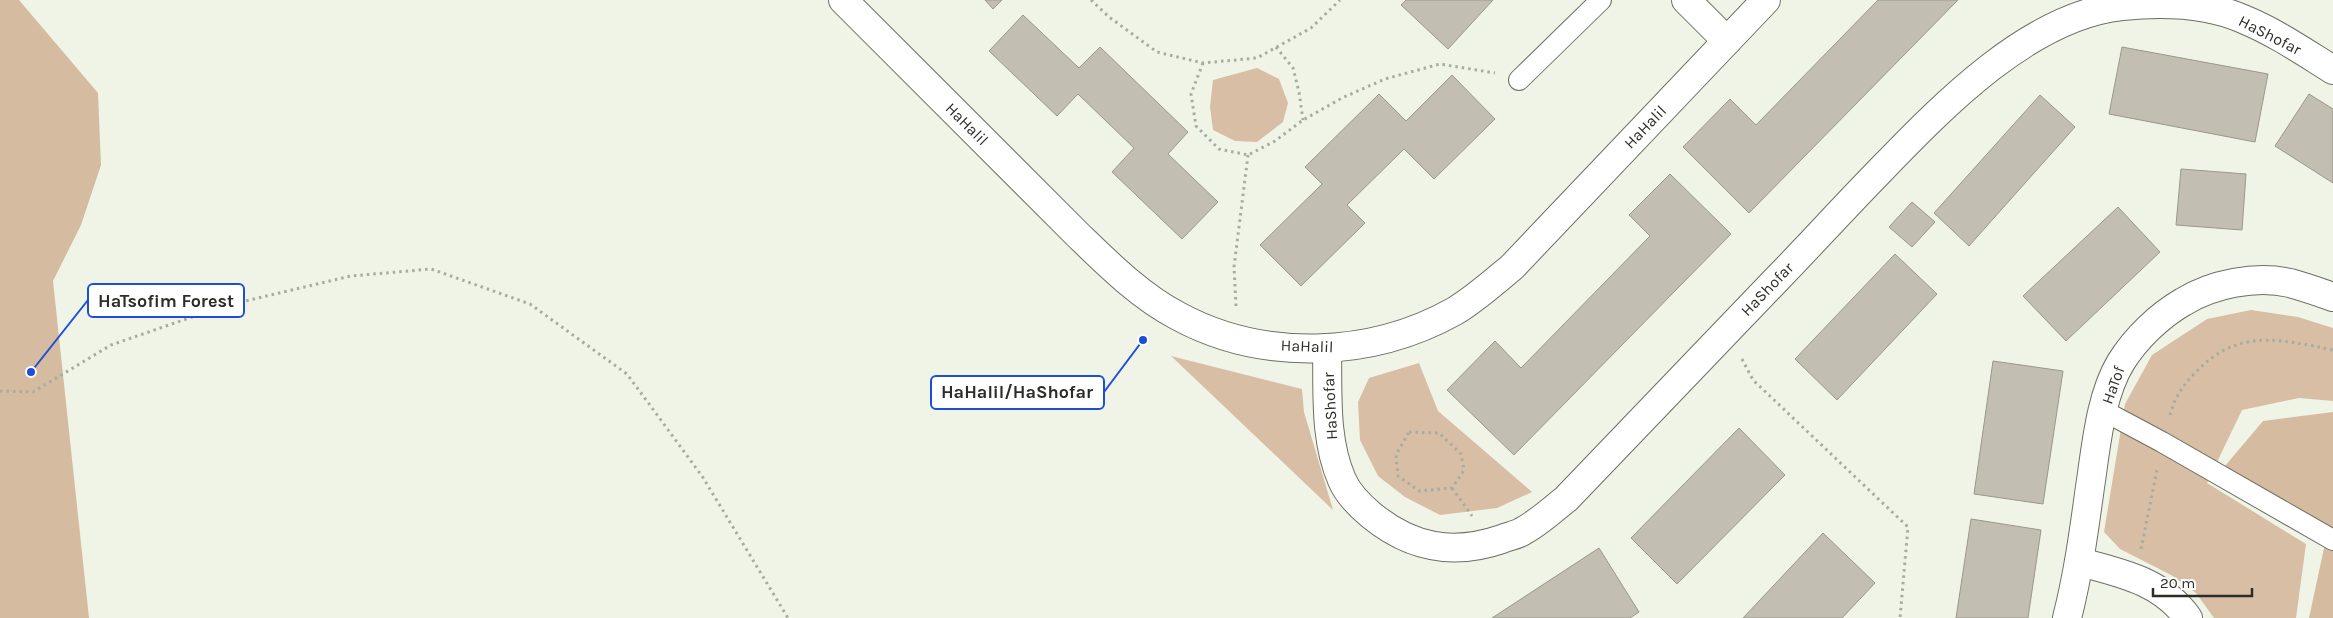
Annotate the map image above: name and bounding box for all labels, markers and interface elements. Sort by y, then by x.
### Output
street label: HaShofar [2236,11,2305,59]
street label: HaHalil [942,99,992,149]
street label: HaHalil [1620,101,1670,153]
street label: HaShofar [1737,258,1797,320]
callout: HaTsofim Forest [88,284,244,317]
text: HaTsofim Forest [98,290,234,312]
street label: HaHalil [1280,336,1334,356]
street label: HaTof [2097,363,2129,407]
street label: HaShofar [1319,372,1341,440]
callout: HaHalil/HaShofar [931,376,1104,409]
text: HaHalil/HaShofar [941,381,1093,403]
scale bar [2153,566,2252,598]
text: 20 m [2160,574,2195,592]

